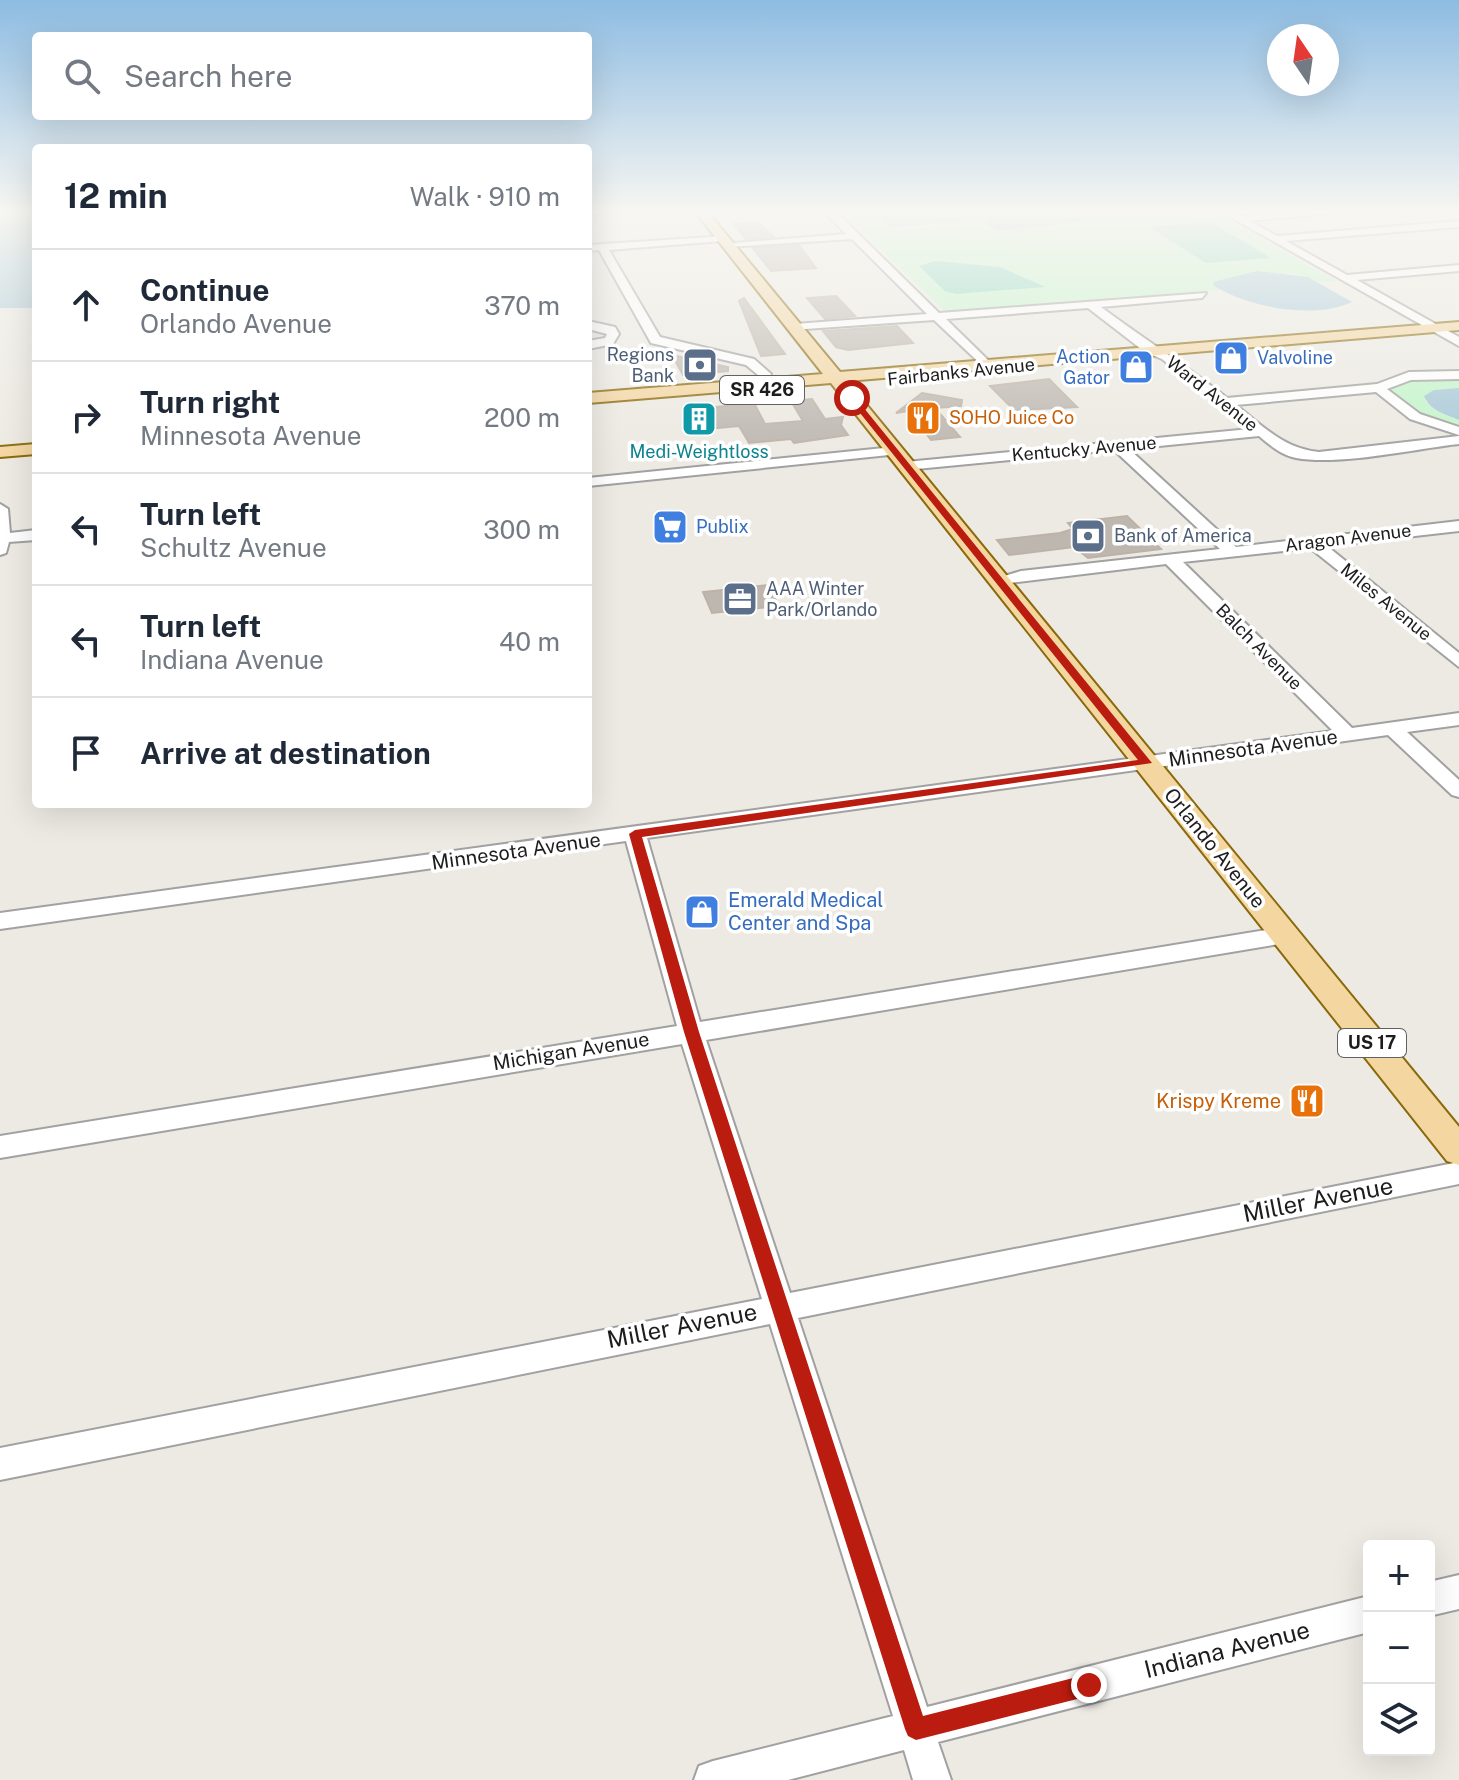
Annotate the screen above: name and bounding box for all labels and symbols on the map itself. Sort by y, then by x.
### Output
north arrow [1267,24,1339,96]
shop icon: Valvoline [1212,339,1250,377]
place label: Regions Bank [607,344,674,386]
bank icon: Regions Bank [681,346,719,384]
place label: Action Gator [1056,346,1110,388]
place label: Valvoline [1257,347,1333,368]
shop icon: Action Gator [1117,348,1155,386]
street label: Ward Avenue [1162,351,1262,436]
street label: Fairbanks Avenue [886,353,1036,390]
road number: SR 426 [720,376,804,404]
route start [834,380,870,416]
restaurant icon: SOHO Juice Co [904,399,942,437]
building icon: Medi-Weightloss [680,400,718,438]
place label: SOHO Juice Co [949,407,1074,428]
street label: Kentucky Avenue [1011,432,1157,465]
place label: Medi-Weightloss [629,441,769,462]
supermarket icon: Publix [651,508,689,546]
place label: Publix [696,516,749,537]
bank icon: Bank of America [1069,517,1107,555]
street label: Aragon Avenue [1284,519,1412,556]
place label: Bank of America [1114,525,1252,546]
street label: Miles Avenue [1337,559,1436,645]
place label: AAA Winter Park/Orlando [766,578,877,620]
office icon: AAA Winter Park/Orlando [721,580,759,618]
street label: Balch Avenue [1212,599,1307,694]
street label: Minnesota Avenue [1167,724,1339,772]
street label: Orlando Avenue [1159,783,1271,913]
street label: Minnesota Avenue [430,827,602,875]
place label: Emerald Medical Center and Spa [728,888,883,935]
shop icon: Emerald Medical Center and Spa [683,893,721,931]
street label: Michigan Avenue [491,1027,651,1075]
road number: US 17 [1338,1029,1406,1057]
restaurant icon: Krispy Kreme [1288,1082,1326,1120]
place label: Krispy Kreme [1156,1089,1281,1113]
street label: Miller Avenue [1240,1171,1395,1227]
street label: Miller Avenue [604,1297,759,1353]
street label: Indiana Avenue [1141,1615,1312,1683]
route end [1071,1667,1107,1703]

